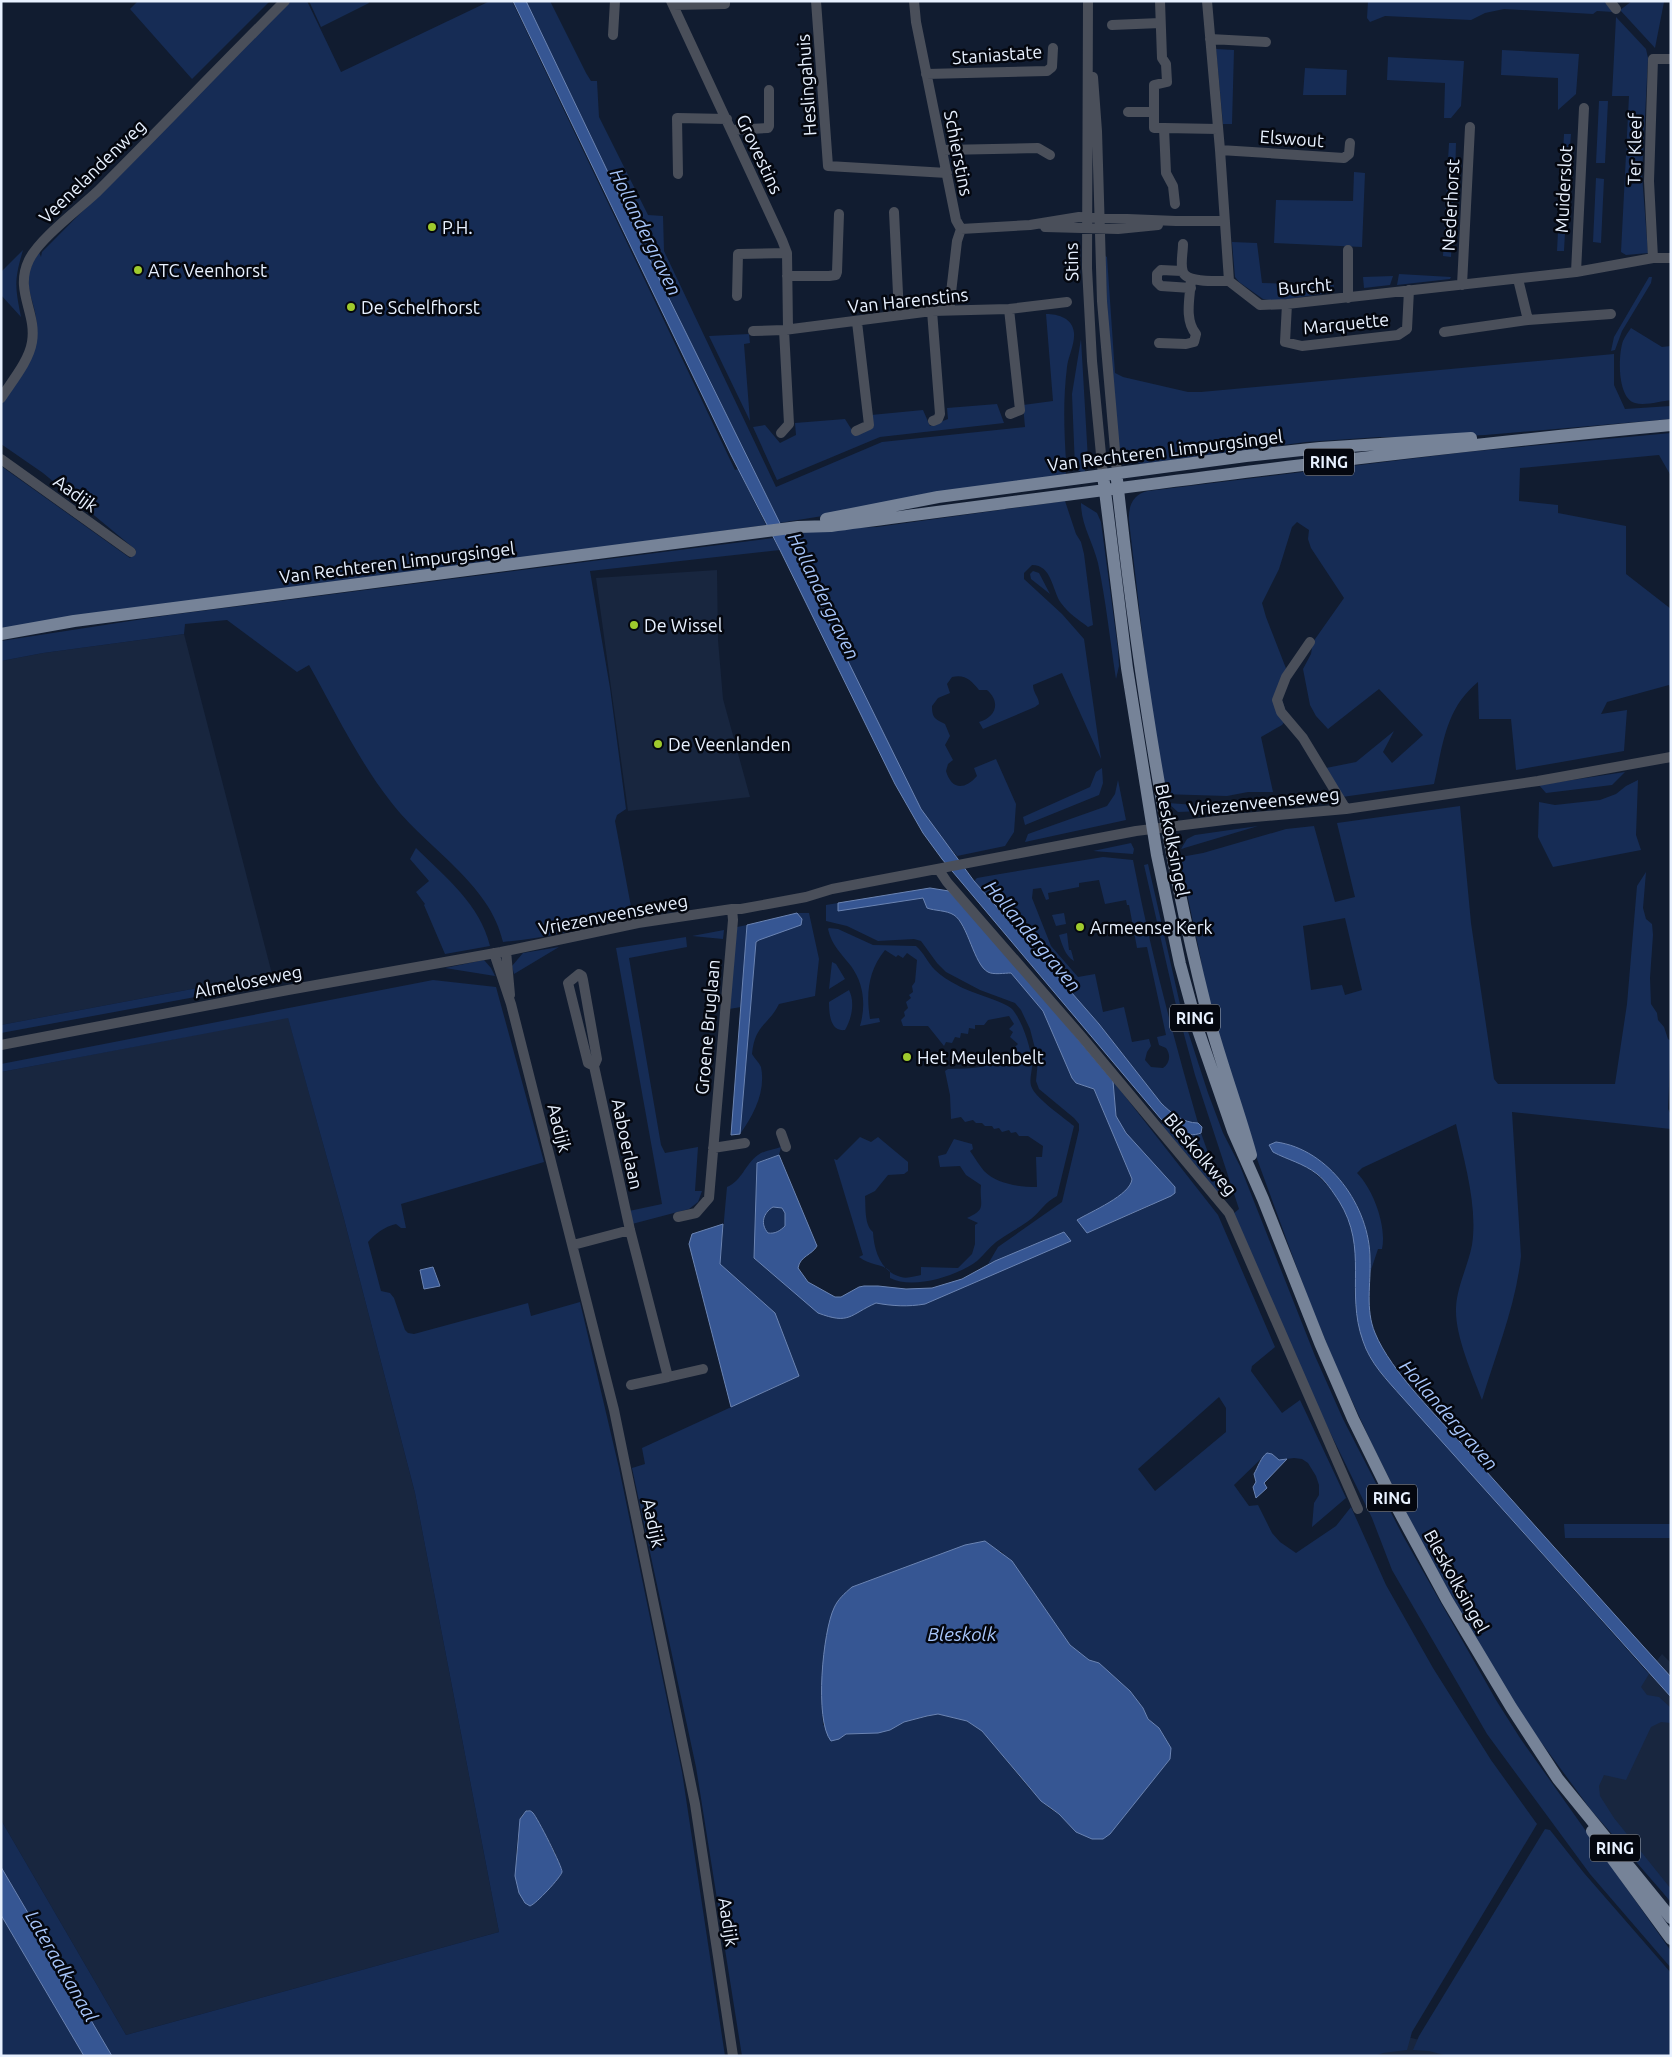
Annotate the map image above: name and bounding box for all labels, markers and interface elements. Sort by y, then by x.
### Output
street label: Heslingahuis [792,33,820,137]
street label: Staniastate [951,41,1043,67]
street label: Schierstins [941,109,977,198]
street label: Grovestins [733,111,787,197]
street label: Ter Kleef [1623,112,1645,185]
street label: Veenelandenweg [35,115,149,227]
street label: Elswout [1259,126,1325,150]
street label: Muiderslot [1551,145,1575,233]
street label: Nederhorst [1438,158,1462,252]
water label: Hollandergraven [606,165,686,299]
place label: P.H. [442,217,473,237]
marker: P.H. [426,221,438,233]
street label: Stins [1061,242,1081,282]
place label: ATC Veenhorst [148,260,267,280]
marker: ATC Veenhorst [132,264,144,276]
street label: Burcht [1277,274,1333,298]
street label: Van Harenstins [847,284,969,316]
place label: De Schelfhorst [361,297,480,317]
marker: De Schelfhorst [345,301,357,313]
street label: Marquette [1302,309,1390,337]
street label: Van Rechteren Limpurgsingel [1046,426,1284,474]
road number: RING [1304,448,1354,476]
street label: Aadijk [50,470,102,516]
water label: Hollandergraven [784,529,864,663]
street label: Van Rechteren Limpurgsingel [278,538,516,586]
place label: De Wissel [644,615,723,635]
marker: De Wissel [628,619,640,631]
place label: De Veenlanden [668,734,791,754]
marker: De Veenlanden [652,738,664,750]
street label: Bleskolksingel [1152,782,1194,898]
street label: Vriezenveenseweg [1188,783,1340,819]
water label: Hollandergraven [980,876,1086,996]
street label: Vriezenveenseweg [537,890,689,938]
place label: Armeense Kerk [1090,917,1213,937]
marker: Armeense Kerk [1074,921,1086,933]
street label: Groene Bruglaan [691,958,723,1096]
street label: Almeloseweg [193,961,303,1001]
road number: RING [1170,1004,1220,1032]
place label: Het Meulenbelt [917,1047,1044,1067]
marker: Het Meulenbelt [901,1051,913,1063]
street label: Aaboerlaan [609,1097,647,1191]
street label: Aadijk [544,1102,576,1154]
street label: Bleskolkweg [1161,1109,1241,1199]
water label: Hollandergraven [1395,1355,1503,1475]
road number: RING [1367,1485,1417,1512]
street label: Aadijk [639,1497,669,1549]
street label: Bleskolksingel [1421,1526,1494,1636]
water label: Bleskolk [927,1623,997,1645]
road number: RING [1590,1835,1640,1862]
street label: Aadijk [715,1896,743,1948]
water label: Lateraalkanaal [21,1906,103,2026]

